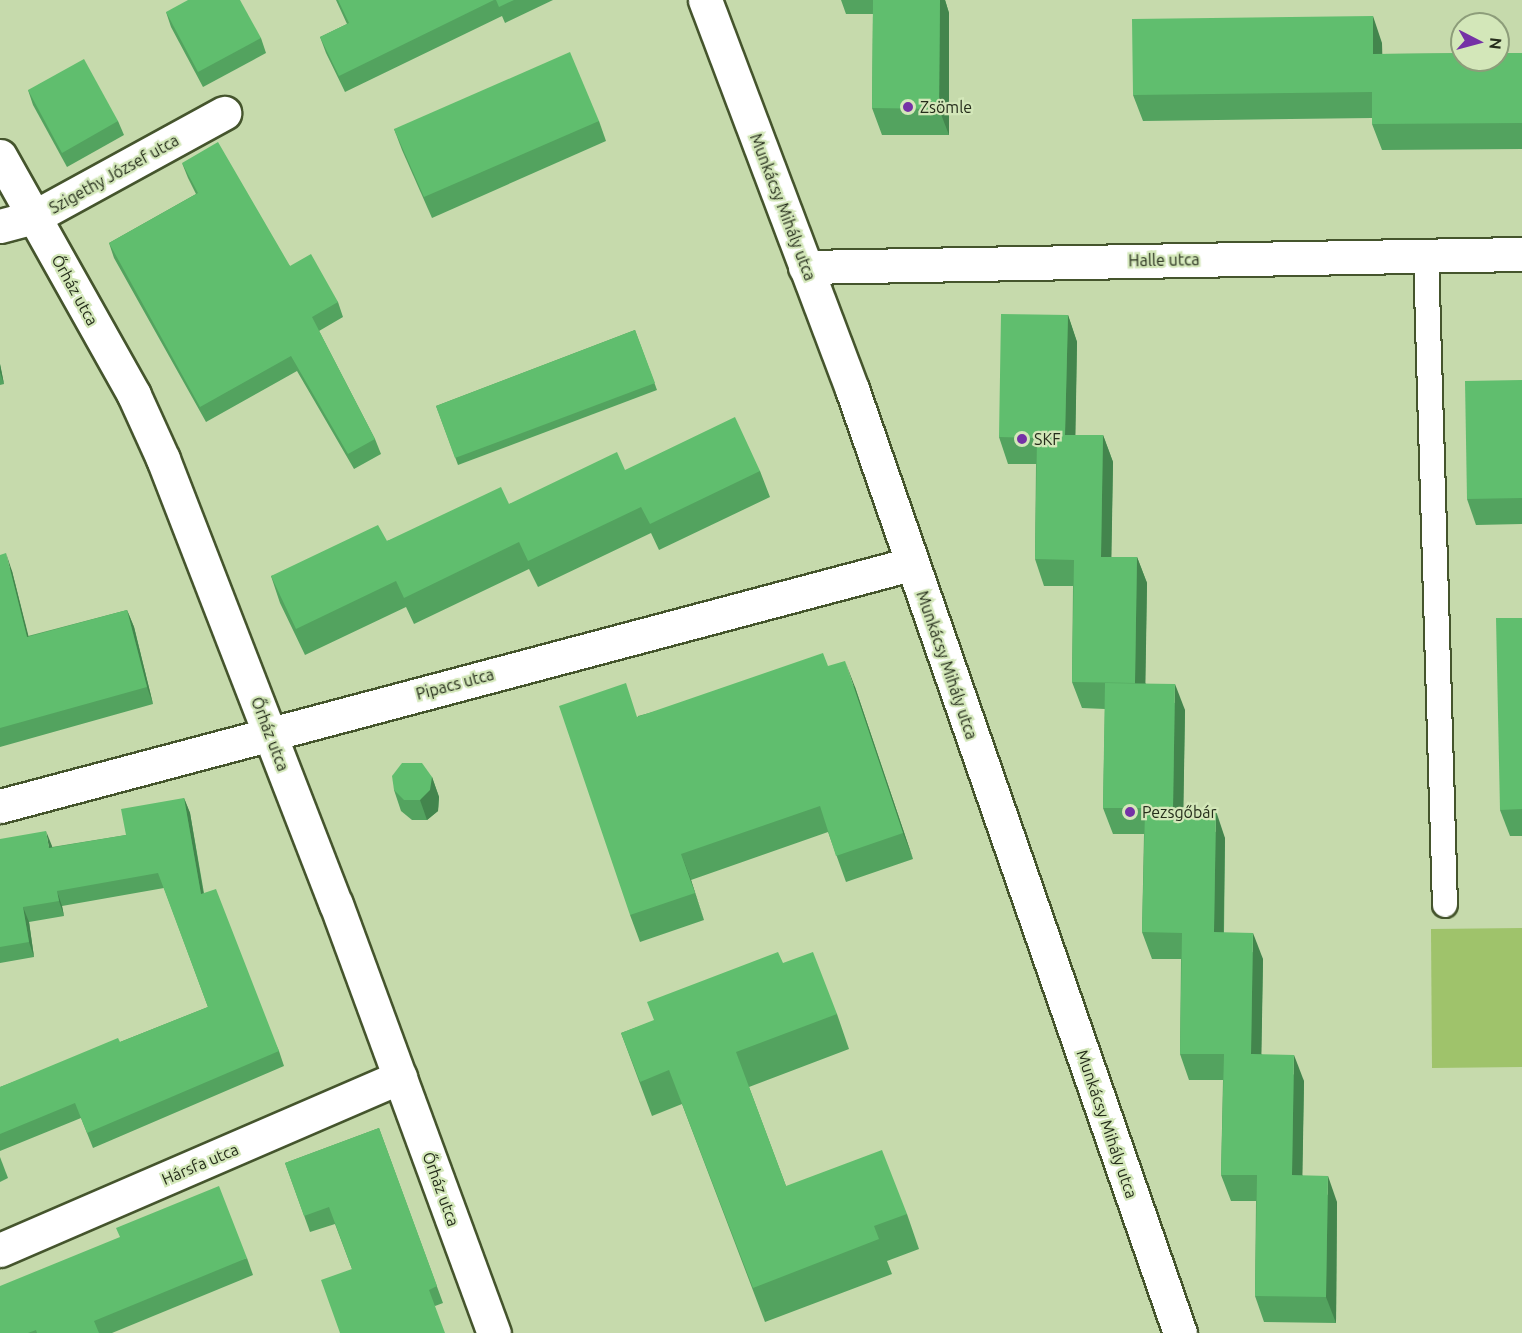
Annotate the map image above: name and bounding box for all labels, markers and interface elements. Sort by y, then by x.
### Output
north arrow [1450,12,1510,72]
text: N [1486,37,1505,51]
place label: Zsömle [920,97,972,117]
marker: Zsömle [901,100,915,114]
street label: Szigethy József utca [46,130,182,218]
street label: Munkácsy Mihály utca [746,131,820,283]
street label: Halle utca [1128,250,1200,270]
street label: Őrház utca [48,251,102,329]
place label: SKF [1034,429,1061,449]
marker: SKF [1015,432,1029,446]
street label: Munkácsy Mihály utca [913,588,981,742]
street label: Pipacs utca [414,664,496,704]
street label: Őrház utca [247,694,293,774]
place label: Pezsgőbár [1142,802,1217,822]
marker: Pezsgőbár [1123,805,1137,819]
street label: Munkácsy Mihály utca [1073,1047,1141,1201]
street label: Hársfa utca [159,1139,241,1189]
street label: Őrház utca [419,1149,463,1229]

